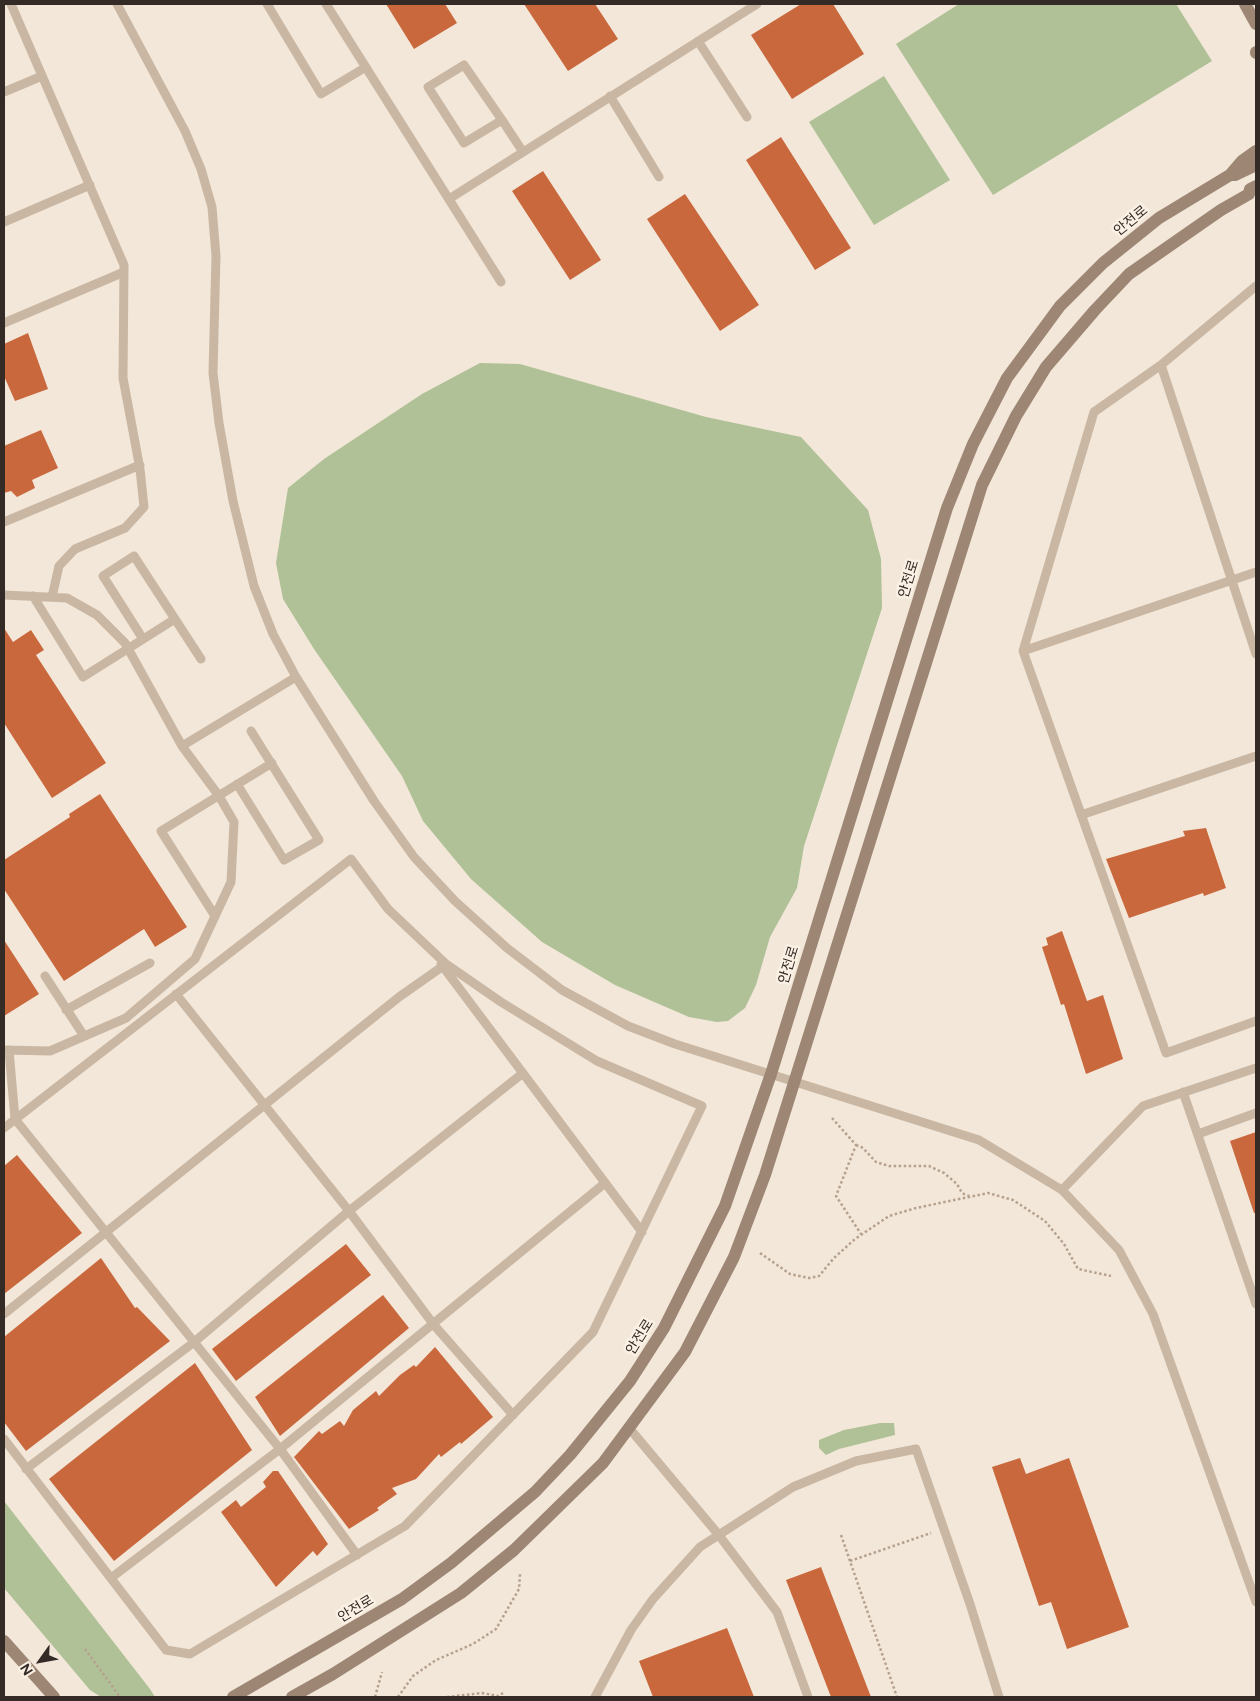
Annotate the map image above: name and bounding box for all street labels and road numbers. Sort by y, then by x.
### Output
street label: 안전로 [1111,202,1151,240]
street label: 안전로 [895,558,923,600]
street label: 안전로 [775,944,803,986]
street label: 안전로 [623,1316,657,1358]
street label: 안전로 [335,1592,377,1626]

